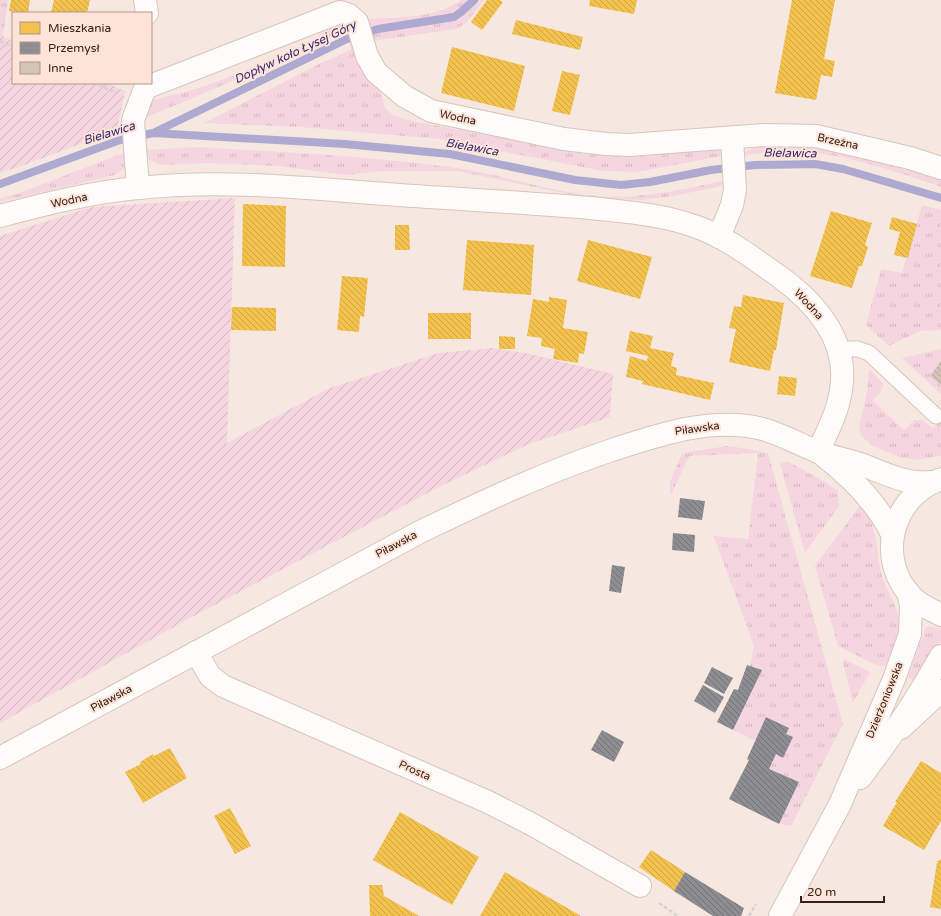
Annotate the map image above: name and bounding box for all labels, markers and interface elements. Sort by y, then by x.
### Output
legend [12,12,152,84]
water label: Dopływ koło Łysej Góry [232,17,359,86]
text: Mieszkania [48,21,111,35]
text: Przemysł [48,41,100,55]
text: Inne [48,61,73,75]
street label: Wodna [438,107,477,128]
water label: Bielawica [81,118,137,147]
street label: Brzeżna [816,131,860,152]
water label: Bielawica [445,135,500,159]
water label: Bielawica [763,146,817,160]
street label: Wodna [50,190,89,211]
street label: Wodna [791,286,826,322]
street label: Piławska [674,419,720,438]
street label: Piławska [373,528,419,561]
street label: Dzierżoniowska [863,660,906,740]
street label: Piławska [88,682,134,715]
street label: Prosta [397,758,433,783]
scale bar [801,878,884,904]
text: 20 m [807,885,836,899]

